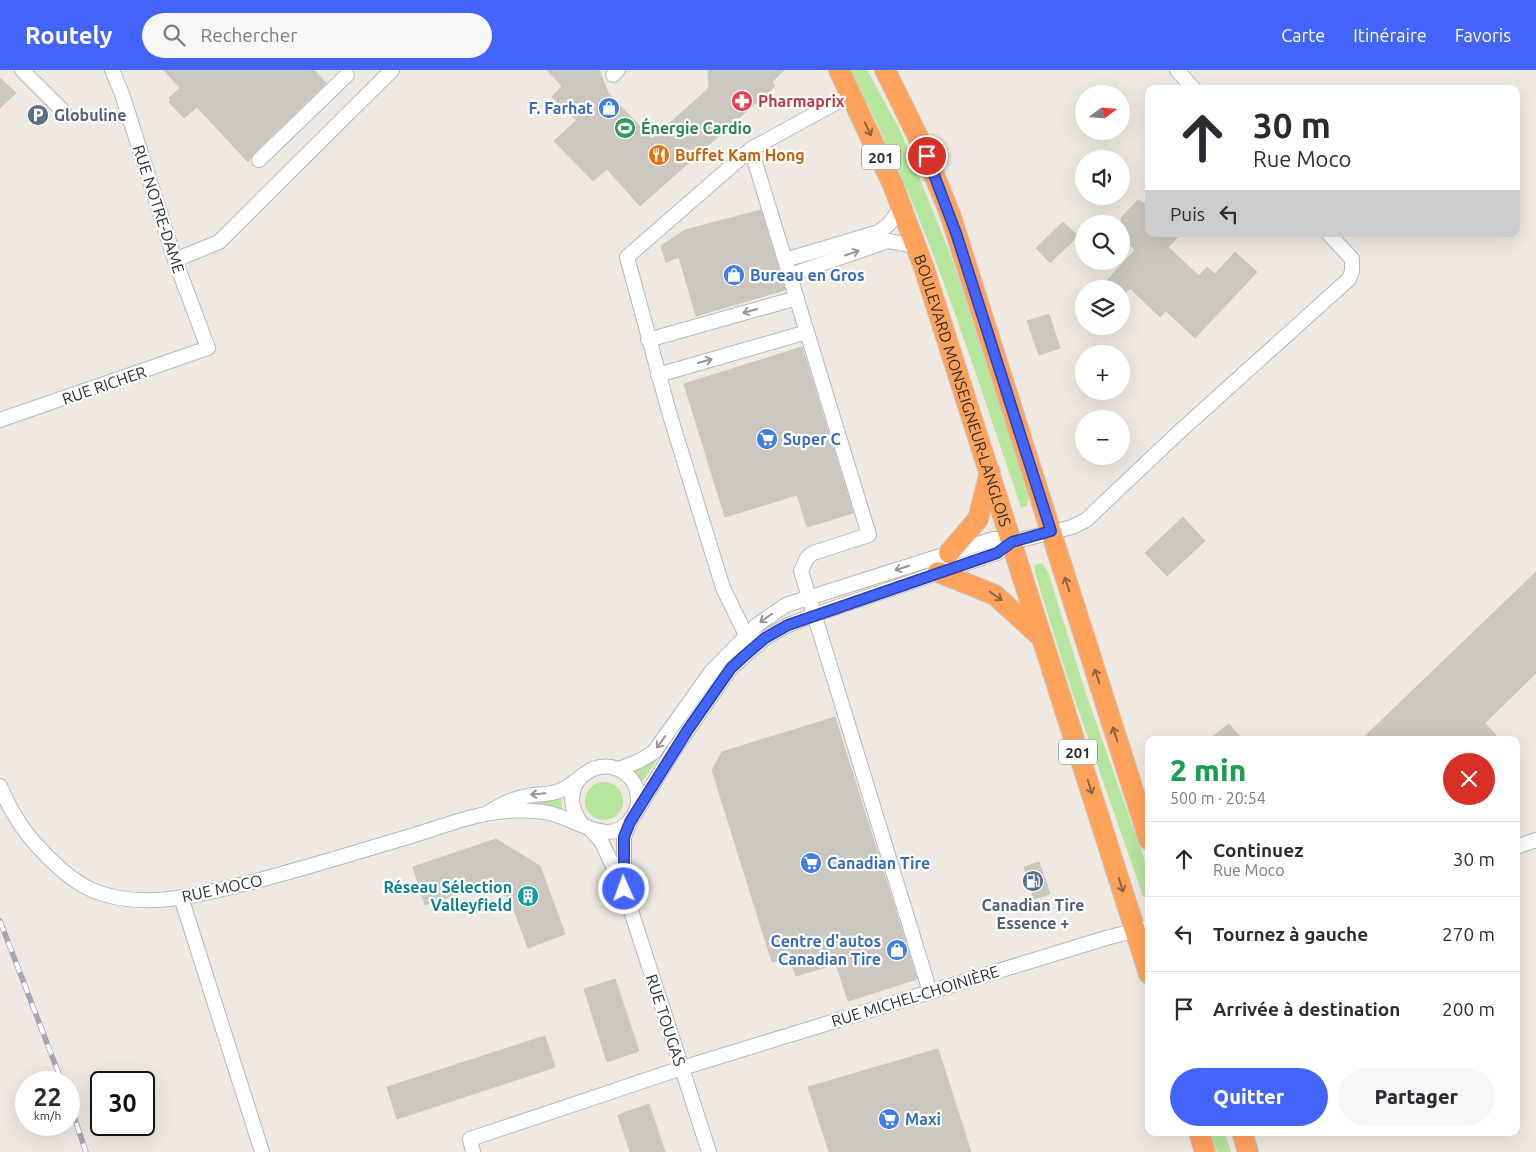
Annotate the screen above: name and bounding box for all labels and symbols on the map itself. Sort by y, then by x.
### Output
north arrow [1075,85,1130,140]
pharmacy icon: Pharmaprix [730,89,754,113]
place label: Pharmaprix [758,92,845,110]
shop icon: F. Farhat [597,96,621,120]
place label: F. Farhat [528,99,593,117]
parking icon: Globuline [26,103,50,127]
place label: Globuline [54,106,126,124]
sports icon: Énergie Cardio [613,116,637,140]
place label: Énergie Cardio [641,117,752,137]
one-way arrow [864,121,874,136]
pin [906,135,948,177]
street label: RUE NOTRE-DAME [130,142,188,276]
restaurant icon: Buffet Kam Hong [647,143,671,167]
road number: 201 [862,144,900,170]
place label: Buffet Kam Hong [675,146,805,164]
one-way arrow [844,248,859,257]
street label: BOULEVARD MONSEIGNEUR-LANGLOIS [911,252,1015,529]
shop icon: Bureau en Gros [722,263,746,287]
place label: Bureau en Gros [750,266,865,284]
one-way arrow [742,307,758,317]
one-way arrow [697,356,713,366]
street label: RUE RICHER [60,362,148,408]
supermarket icon: Super C [755,427,779,451]
place label: Super C [783,430,841,448]
one-way arrow [895,564,911,573]
one-way arrow [1062,577,1072,593]
one-way arrow [989,591,1003,601]
one-way arrow [759,613,773,623]
one-way arrow [1091,668,1101,684]
one-way arrow [1110,726,1120,742]
one-way arrow [656,734,666,748]
road number: 201 [1059,740,1097,764]
one-way arrow [1086,779,1095,795]
one-way arrow [530,790,546,799]
supermarket icon: Canadian Tire [799,851,823,875]
place label: Canadian Tire [827,854,930,872]
position arrow [597,862,649,914]
fuel station icon: Canadian Tire Essence + [1021,869,1045,893]
street label: RUE MOCO [180,871,264,905]
one-way arrow [1116,876,1126,892]
place label: Réseau Sélection Valleyfield [383,878,512,914]
building icon: Réseau Sélection Valleyfield [516,884,540,908]
place label: Canadian Tire Essence + [981,896,1085,932]
place label: Centre d'autos Canadian Tire [771,932,881,968]
shop icon: Centre d'autos Canadian Tire [885,938,909,962]
street label: RUE MICHEL-CHOINIÈRE [828,960,1001,1030]
street label: RUE TOUGAS [643,972,689,1068]
speed limit sign: 30 [90,1071,155,1136]
supermarket icon: Maxi [877,1107,901,1131]
place label: Maxi [905,1110,941,1128]

